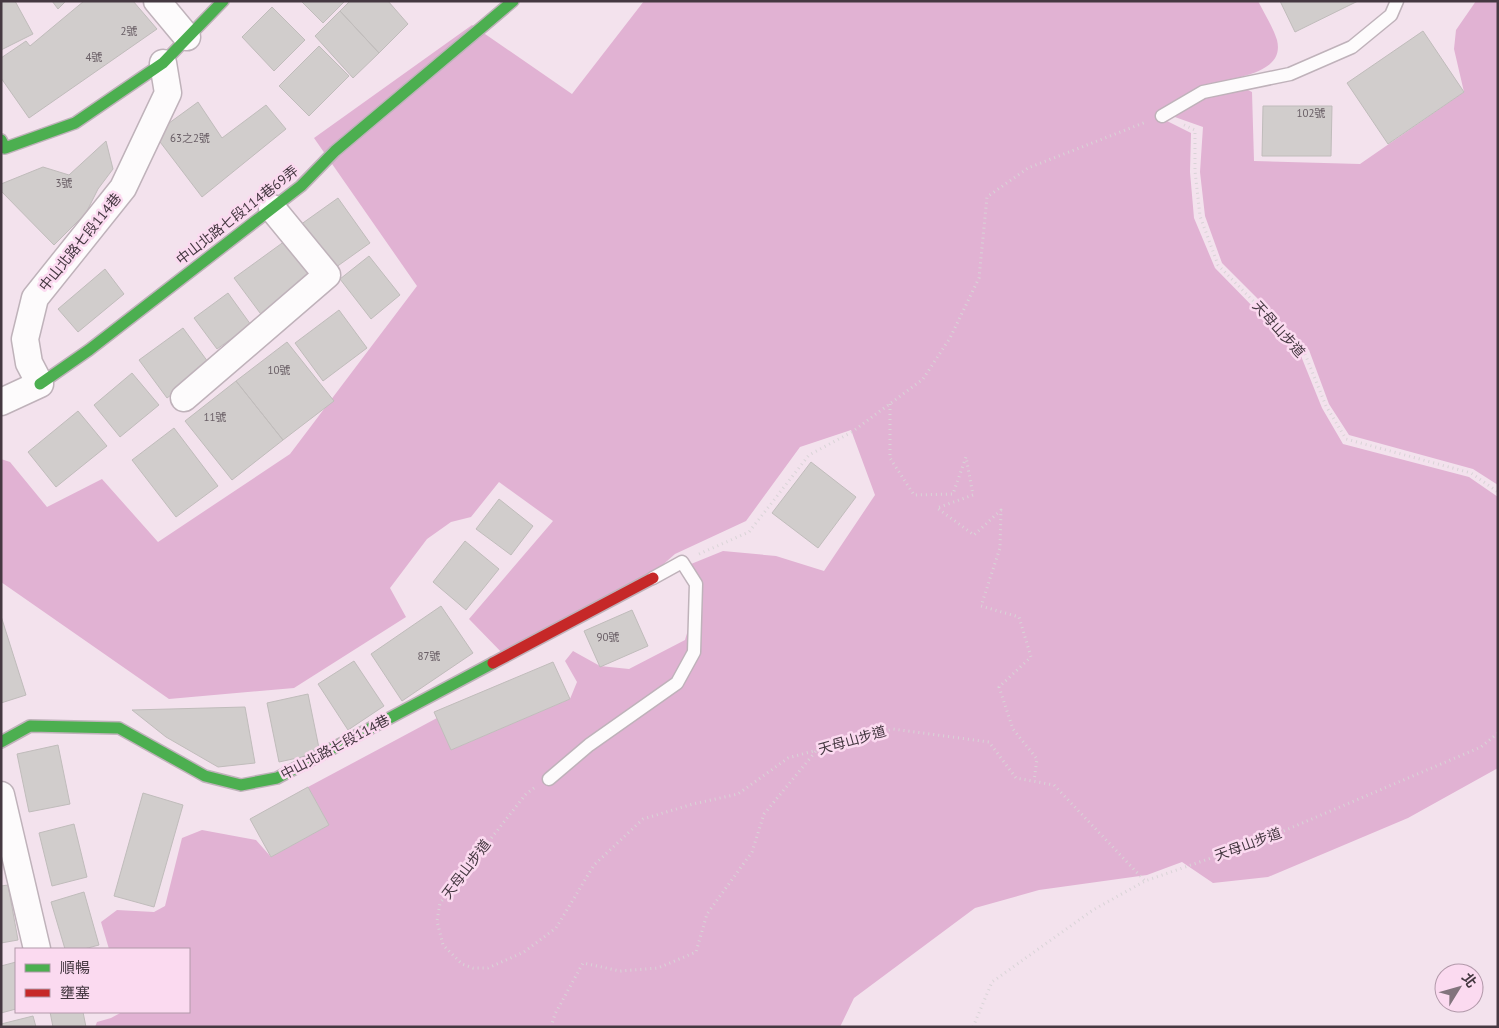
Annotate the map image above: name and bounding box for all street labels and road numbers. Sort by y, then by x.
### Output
street label: 中山北路七段114巷69弄 [172,162,302,268]
street label: 中山北路七段114巷 [35,189,125,295]
street label: 天母山步道 [1249,297,1309,361]
street label: 中山北路七段114巷 [277,711,393,783]
street label: 天母山步道 [816,722,888,758]
street label: 天母山步道 [1212,824,1284,864]
street label: 天母山步道 [438,836,494,902]

